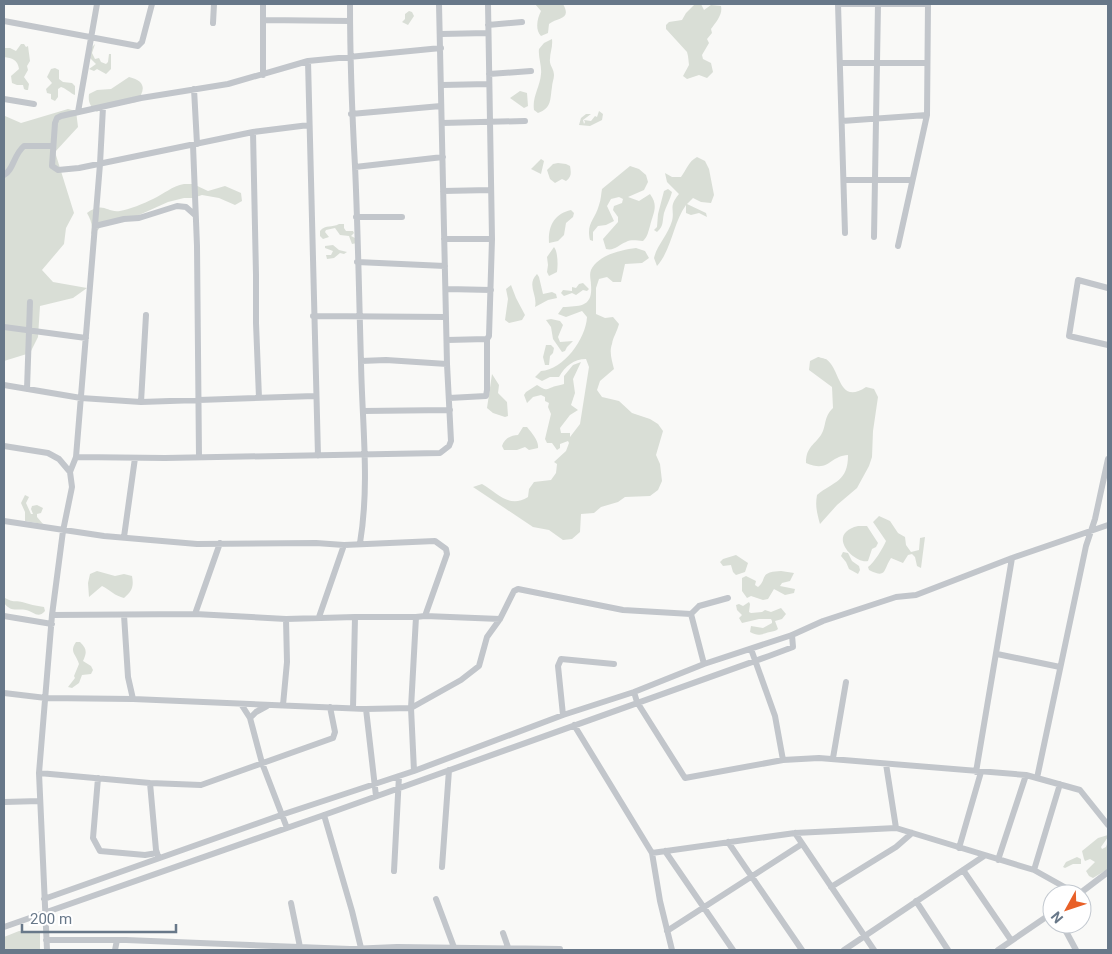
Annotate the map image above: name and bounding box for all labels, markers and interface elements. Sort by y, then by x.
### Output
north arrow [1042,884,1092,934]
scale bar [22,902,176,934]
text: N [1048,908,1066,926]
text: 200 m [30,910,72,928]

